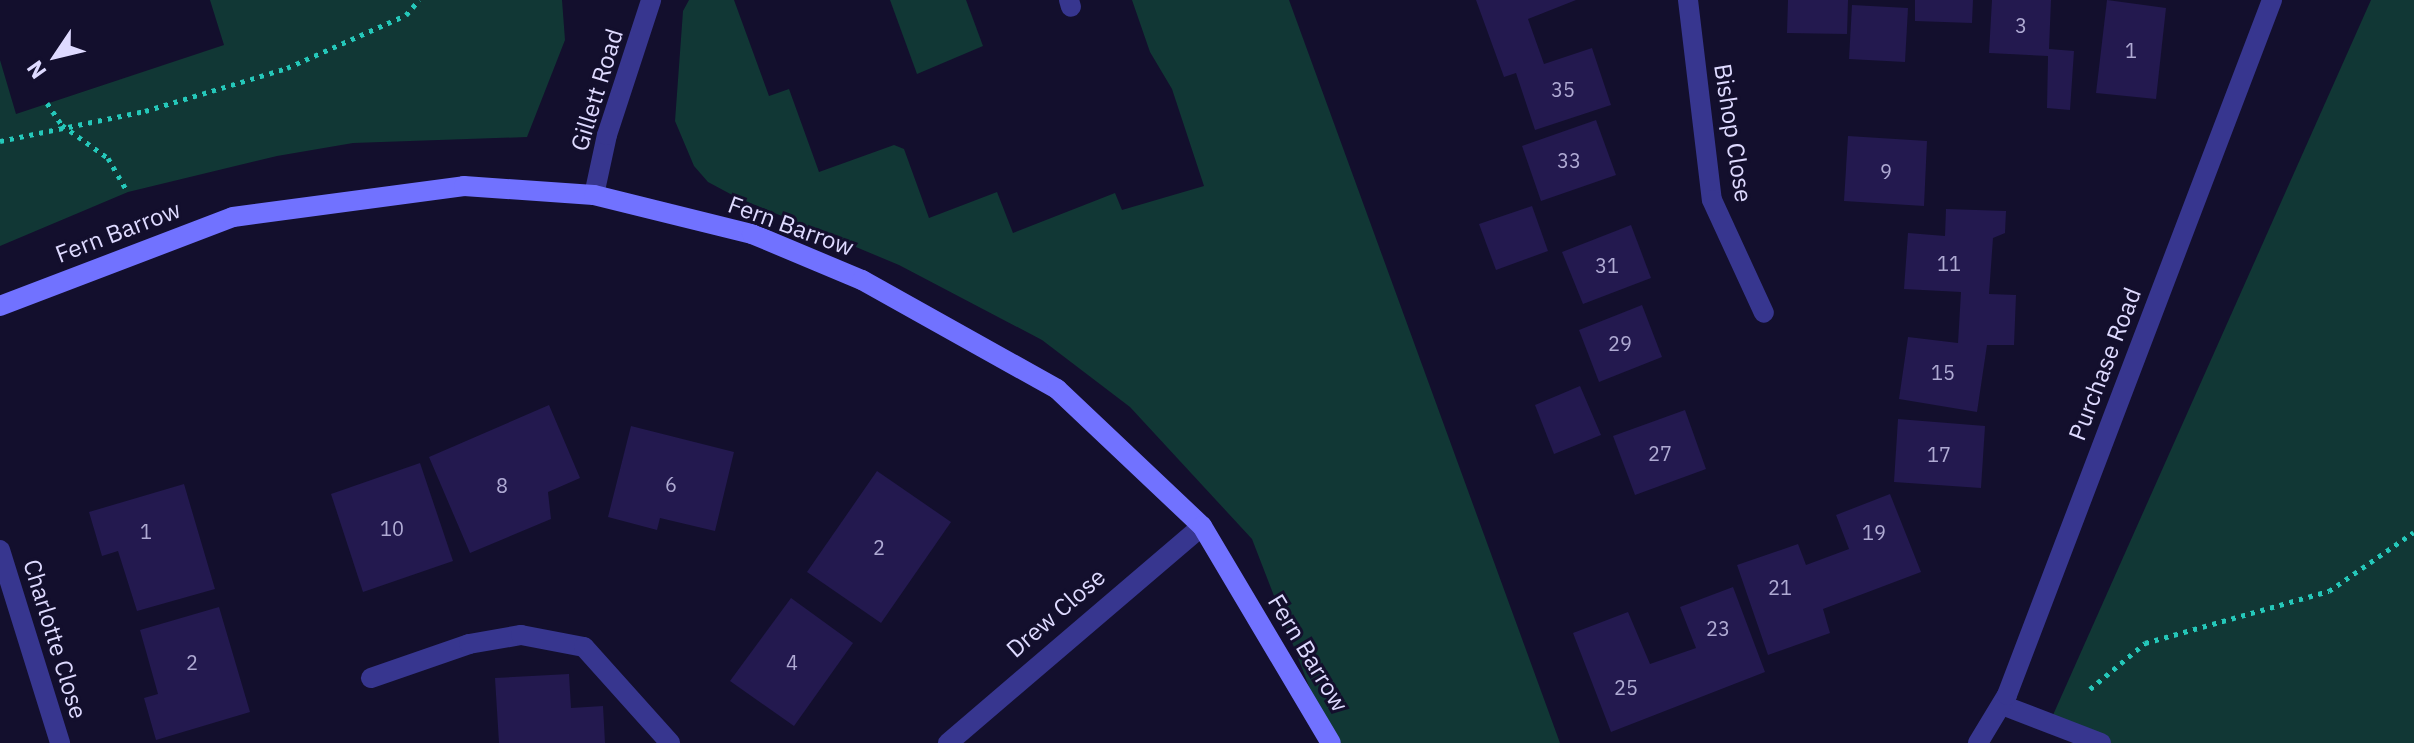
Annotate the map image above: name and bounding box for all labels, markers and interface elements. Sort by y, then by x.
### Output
house number: 3 [2015,13,2027,37]
north arrow [16,16,96,96]
street label: Gillett Road [565,25,629,155]
house number: 1 [2125,38,2137,62]
text: N [19,55,52,85]
street label: Bishop Close [1708,62,1758,204]
house number: 35 [1551,77,1575,101]
house number: 33 [1557,148,1581,172]
house number: 9 [1880,159,1892,183]
street label: Fern Barrow [724,190,858,262]
street label: Fern Barrow [51,195,185,269]
house number: 11 [1937,251,1961,275]
house number: 31 [1595,253,1619,277]
street label: Purchase Road [2063,284,2147,444]
house number: 29 [1608,331,1632,355]
house number: 15 [1931,360,1955,384]
house number: 27 [1648,441,1672,465]
house number: 17 [1927,442,1951,466]
house number: 6 [665,472,677,496]
house number: 8 [496,473,508,497]
house number: 10 [380,516,404,540]
house number: 1 [140,519,152,543]
house number: 19 [1862,520,1886,544]
house number: 2 [873,535,885,559]
street label: Charlotte Close [17,556,93,722]
street label: Drew Close [1001,562,1111,664]
house number: 21 [1768,575,1792,599]
street label: Fern Barrow [1262,589,1354,717]
house number: 23 [1706,616,1730,640]
house number: 2 [186,650,198,674]
house number: 4 [786,650,798,674]
house number: 25 [1614,675,1638,699]

